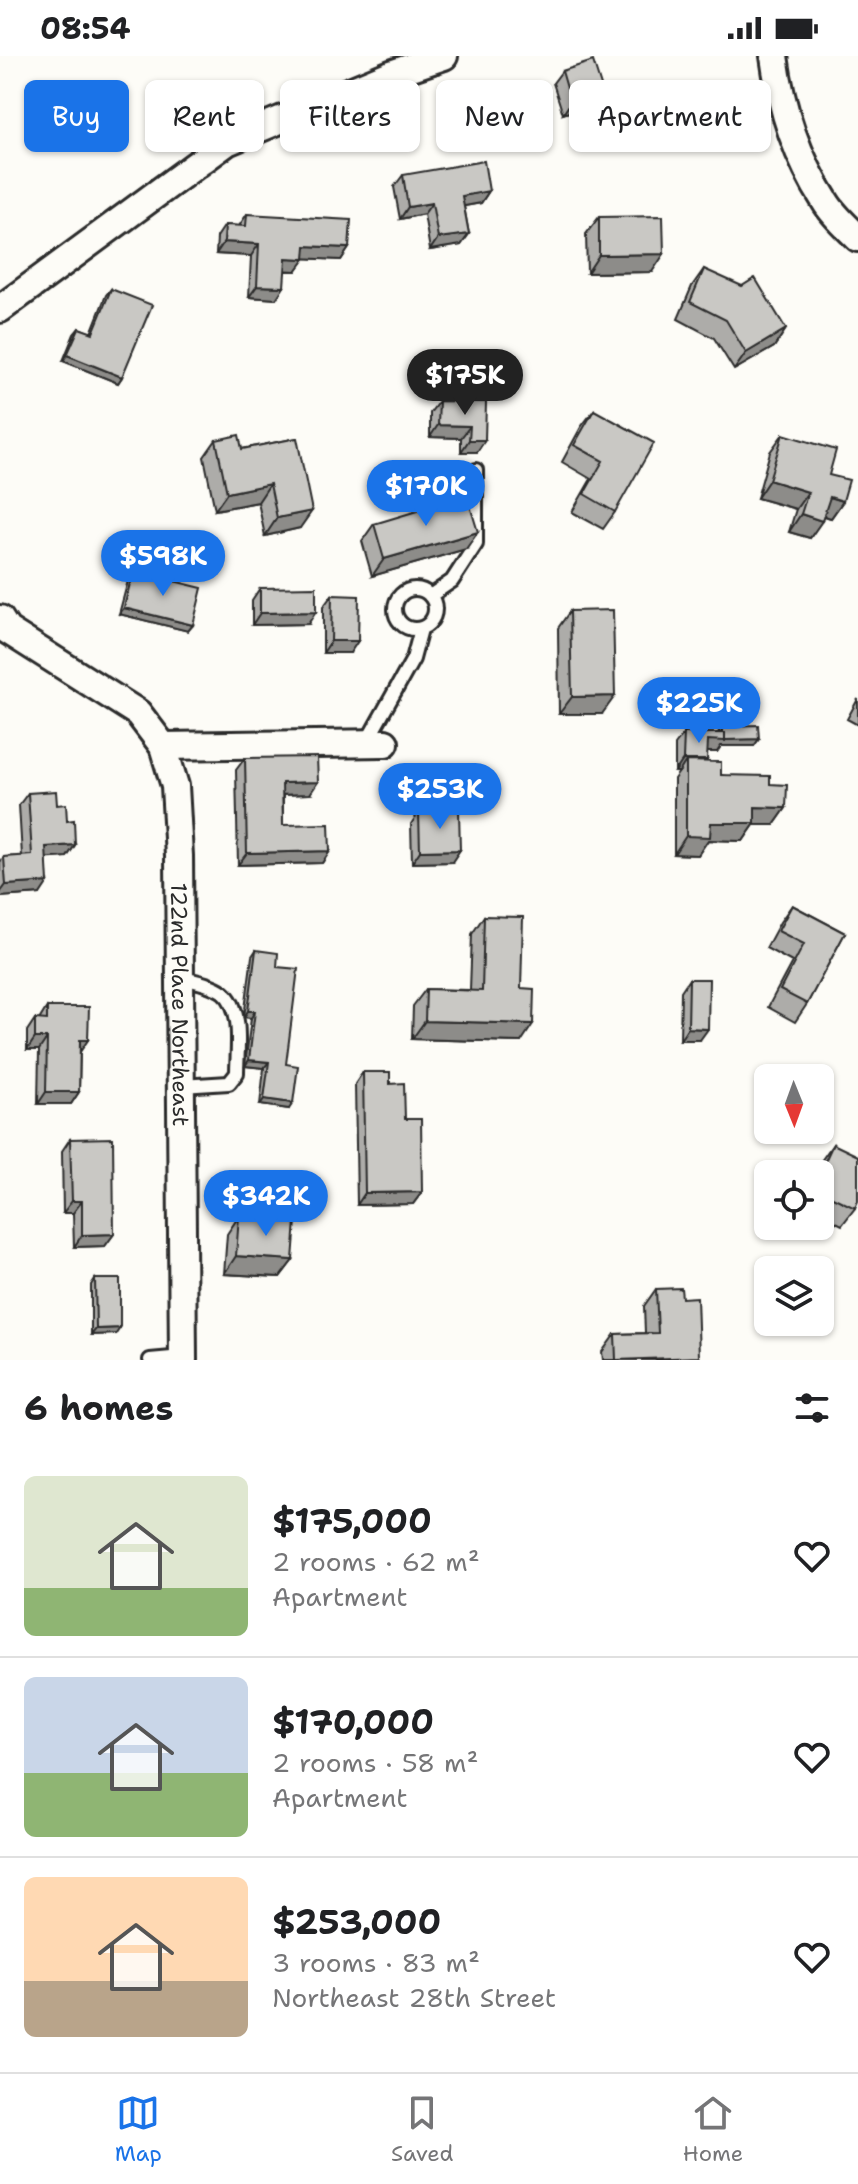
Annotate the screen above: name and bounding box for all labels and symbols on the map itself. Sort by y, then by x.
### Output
pin: $175K [409,349,521,417]
pin: $170K [370,460,482,528]
pin: $598K [107,530,219,598]
pin: $225K [643,677,755,745]
pin: $253K [384,763,496,831]
street label: 122nd Place Northeast [165,883,196,1127]
north arrow [754,1064,834,1144]
pin: $342K [210,1170,322,1238]

